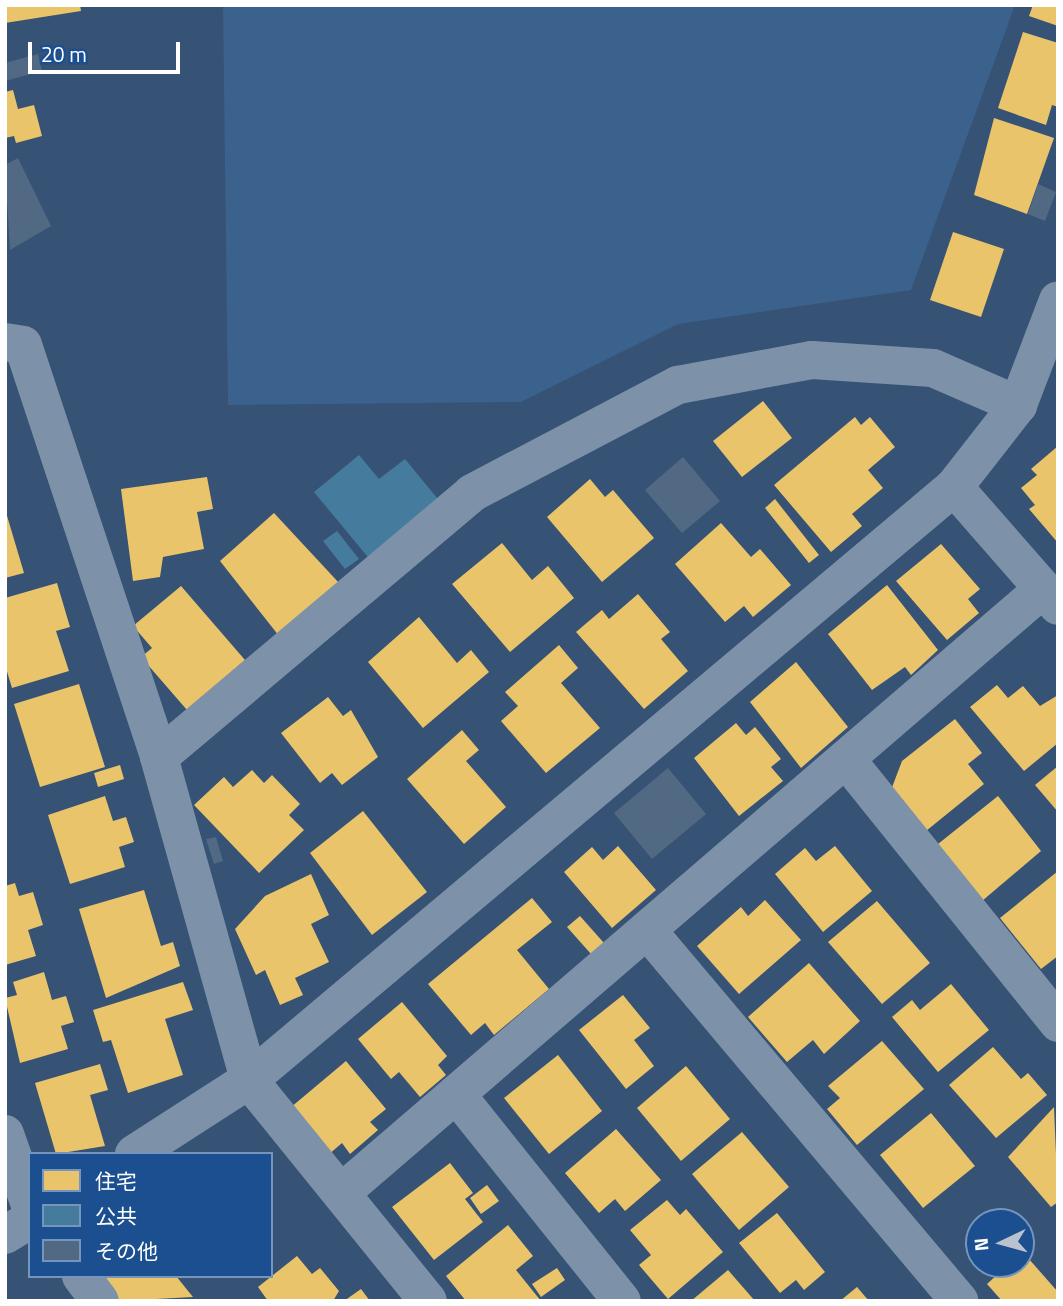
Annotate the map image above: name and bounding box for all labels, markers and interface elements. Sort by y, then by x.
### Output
scale bar [32,28,184,72]
text: 20 m [41,38,87,70]
legend [28,1152,273,1278]
text: 住宅 [95,1165,137,1197]
text: 公共 [95,1200,137,1232]
north arrow [965,1208,1035,1278]
text: その他 [95,1235,158,1267]
text: N [966,1237,996,1253]

